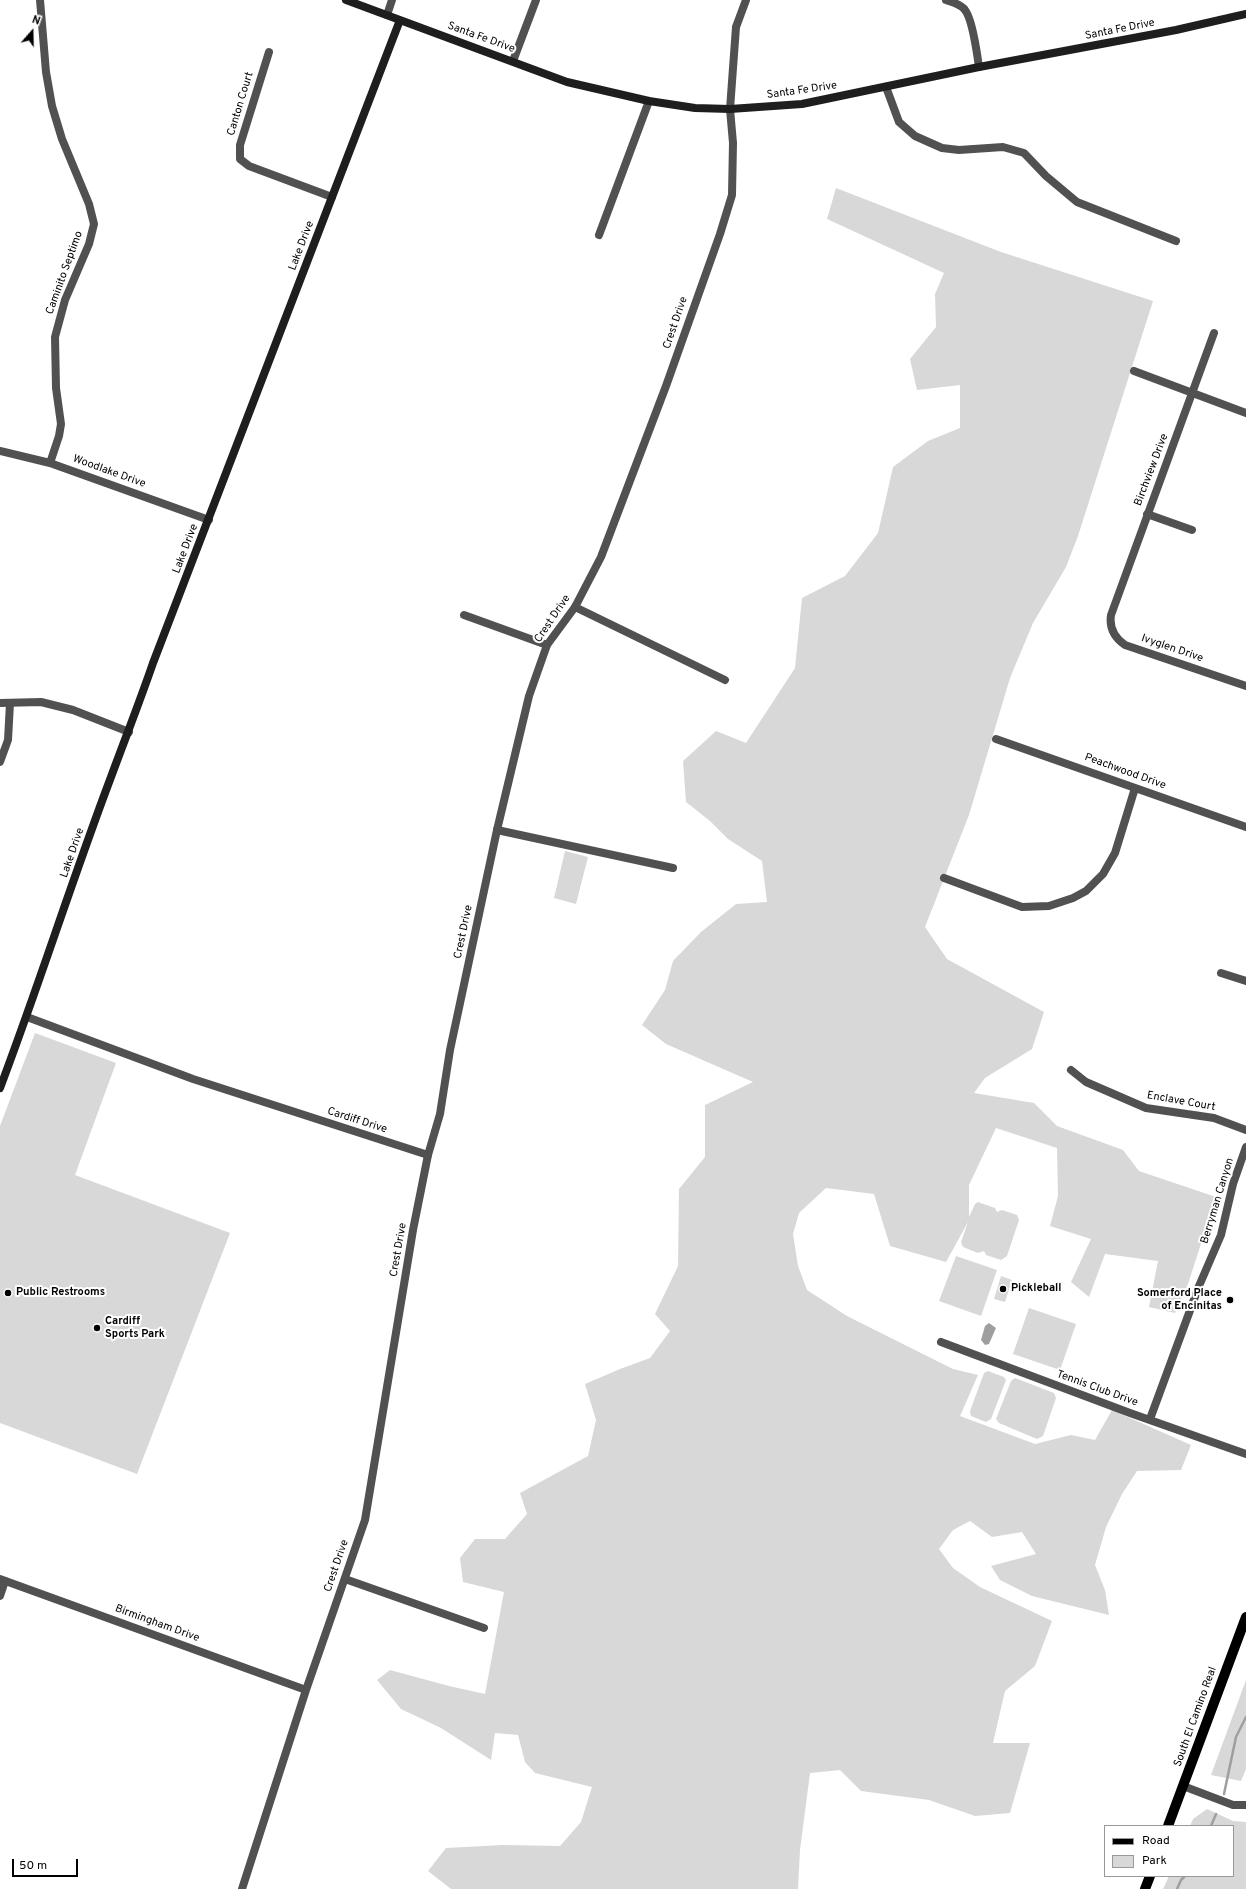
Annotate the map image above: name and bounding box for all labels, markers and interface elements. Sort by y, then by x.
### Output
north arrow [12,12,52,52]
text: N [30,13,42,29]
street label: Santa Fe Drive [1084,17,1156,43]
street label: Santa Fe Drive [445,20,517,56]
street label: Canton Court [225,70,257,138]
street label: Santa Fe Drive [766,80,838,102]
street label: Lake Drive [287,219,317,273]
street label: Caminito Septimo [44,229,86,317]
street label: Crest Drive [661,295,691,351]
street label: Birchview Drive [1132,432,1172,508]
street label: Woodlake Drive [71,453,147,491]
street label: Lake Drive [171,522,201,576]
street label: Crest Drive [532,593,574,645]
street label: Ivyglen Drive [1139,632,1205,666]
street label: Peachwood Drive [1083,751,1167,793]
street label: Lake Drive [58,826,88,880]
street label: Crest Drive [452,904,476,960]
street label: Enclave Court [1146,1089,1216,1115]
street label: Cardiff Drive [325,1105,389,1137]
street label: Berryman Canyon [1199,1156,1237,1246]
street label: Crest Drive [388,1222,410,1278]
place label: Pickleball [1011,1282,1061,1296]
marker: Pickleball [998,1284,1008,1294]
place label: Public Restrooms [16,1286,105,1300]
place label: Somerford Place of Encinitas [1137,1287,1222,1313]
marker: Public Restrooms [3,1288,13,1298]
marker: Somerford Place of Encinitas [1225,1295,1235,1305]
place label: Cardiff Sports Park [105,1315,165,1341]
marker: Cardiff Sports Park [92,1323,102,1333]
street label: Tennis Club Drive [1055,1368,1139,1410]
street label: Crest Drive [322,1538,352,1594]
street label: Birmingham Drive [113,1603,201,1645]
street label: South El Camino Real [1172,1665,1220,1769]
legend [1104,1825,1234,1877]
text: Road [1142,1833,1170,1849]
scale bar [14,1851,80,1877]
text: Park [1142,1853,1167,1869]
text: 50 m [19,1858,47,1874]

